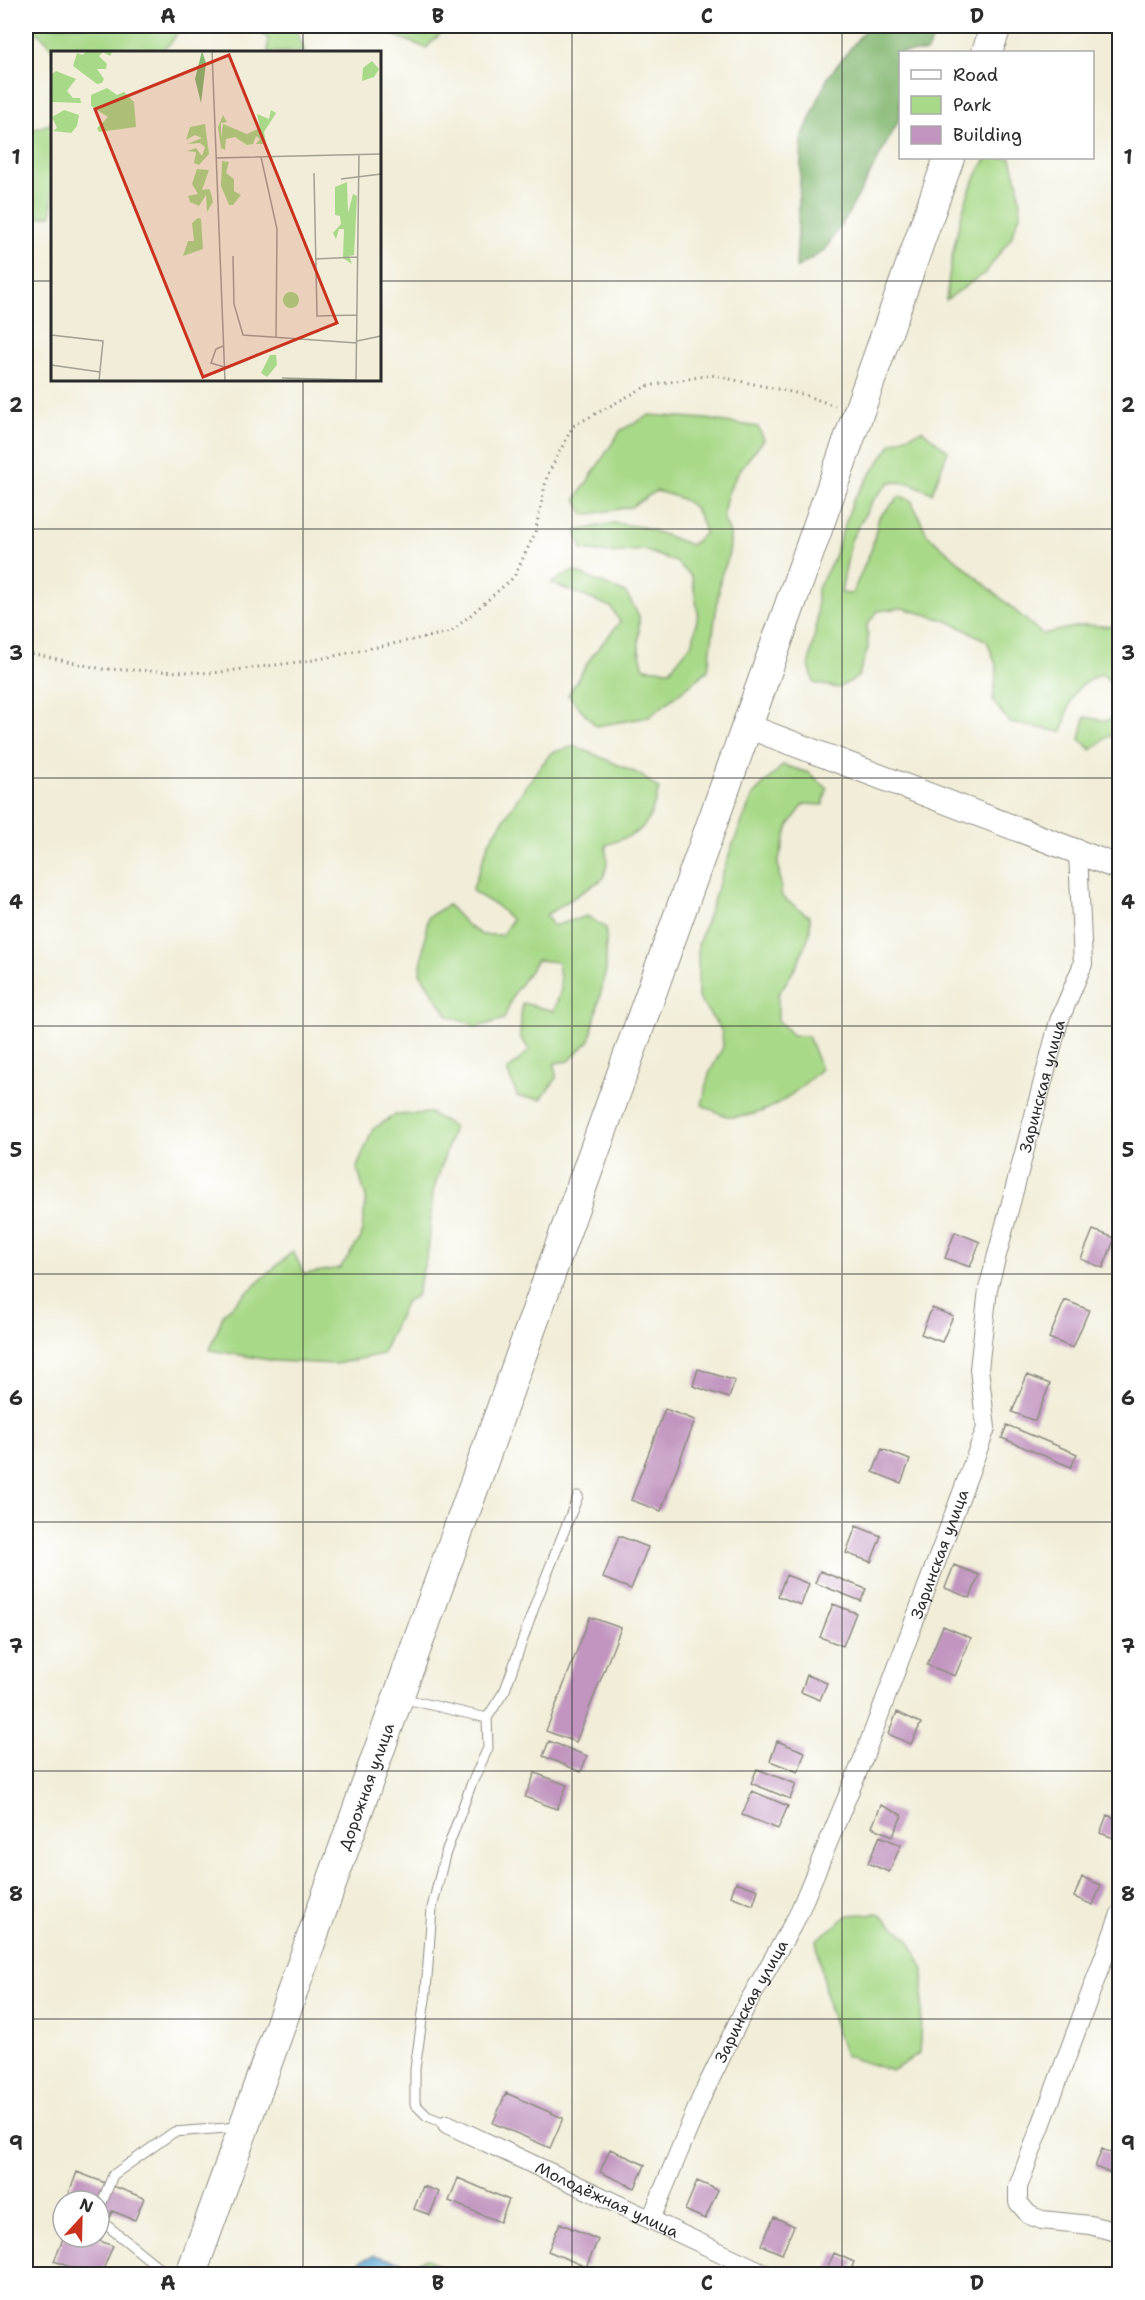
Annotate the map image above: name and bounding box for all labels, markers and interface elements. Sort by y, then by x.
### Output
text: A [160,3,176,29]
text: B [432,3,444,29]
text: C [701,3,713,29]
text: D [970,3,984,29]
inset map [51,51,381,381]
legend [899,51,1094,159]
text: Road [953,63,998,87]
text: Park [953,93,992,117]
text: Building [953,123,1022,147]
text: 1 [11,144,21,170]
text: 1 [1123,144,1133,170]
text: 2 [9,392,23,418]
text: 2 [1121,392,1135,418]
text: 3 [9,640,23,666]
text: 3 [1121,640,1135,666]
text: 4 [9,889,23,915]
text: 4 [1121,889,1135,915]
street label: Заринская улица [1015,1017,1070,1155]
text: 5 [10,1137,22,1163]
text: 5 [1122,1137,1134,1163]
text: 6 [9,1385,23,1411]
text: 6 [1121,1385,1135,1411]
street label: Заринская улица [906,1486,973,1622]
text: 7 [9,1633,23,1659]
text: 7 [1121,1633,1135,1659]
street label: Дорожная улица [334,1720,399,1853]
text: 8 [9,1881,23,1907]
text: 8 [1121,1881,1135,1907]
street label: Заринская улица [710,1936,793,2066]
text: 9 [9,2130,23,2156]
text: 9 [1121,2130,1135,2156]
street label: Молодёжная улица [532,2157,682,2242]
north arrow [51,2189,111,2249]
text: N [77,2193,96,2218]
text: A [160,2270,176,2296]
text: B [432,2270,444,2296]
text: C [701,2270,713,2296]
text: D [970,2270,984,2296]

